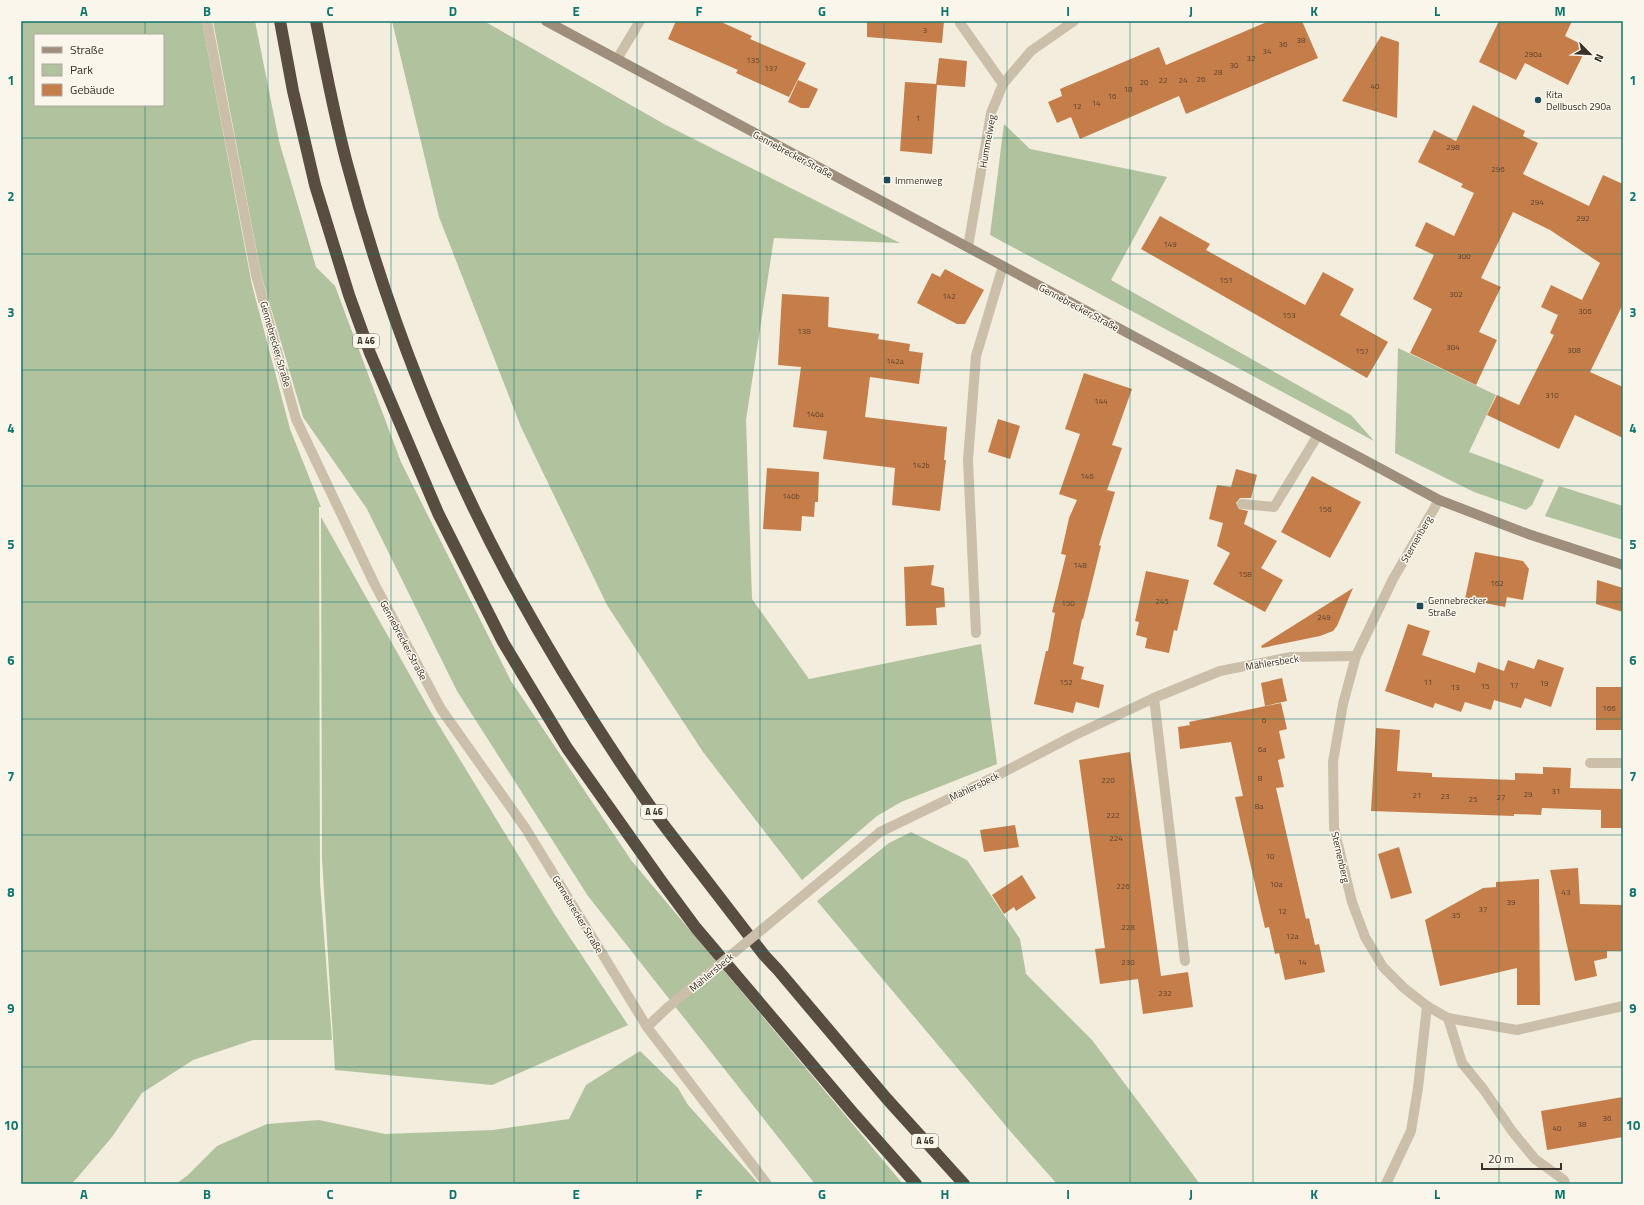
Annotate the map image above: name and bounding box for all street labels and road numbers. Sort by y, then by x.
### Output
street label: Hummelweg [975,113,1000,169]
street label: Gennebrecker Straße [750,127,835,182]
street label: Gennebrecker Straße [1036,280,1121,335]
street label: Gennebrecker Straße [256,300,295,389]
road number: A 46 [353,334,379,348]
street label: Sternenberg [1397,513,1436,566]
street label: Gennebrecker Straße [376,598,431,683]
street label: Mählersbeck [1244,651,1300,674]
street label: Mählersbeck [947,768,1002,805]
road number: A 46 [641,805,667,819]
street label: Sternenberg [1327,830,1354,884]
street label: Gennebrecker Straße [548,872,607,956]
street label: Mählersbeck [686,949,737,995]
road number: A 46 [912,1134,938,1148]

